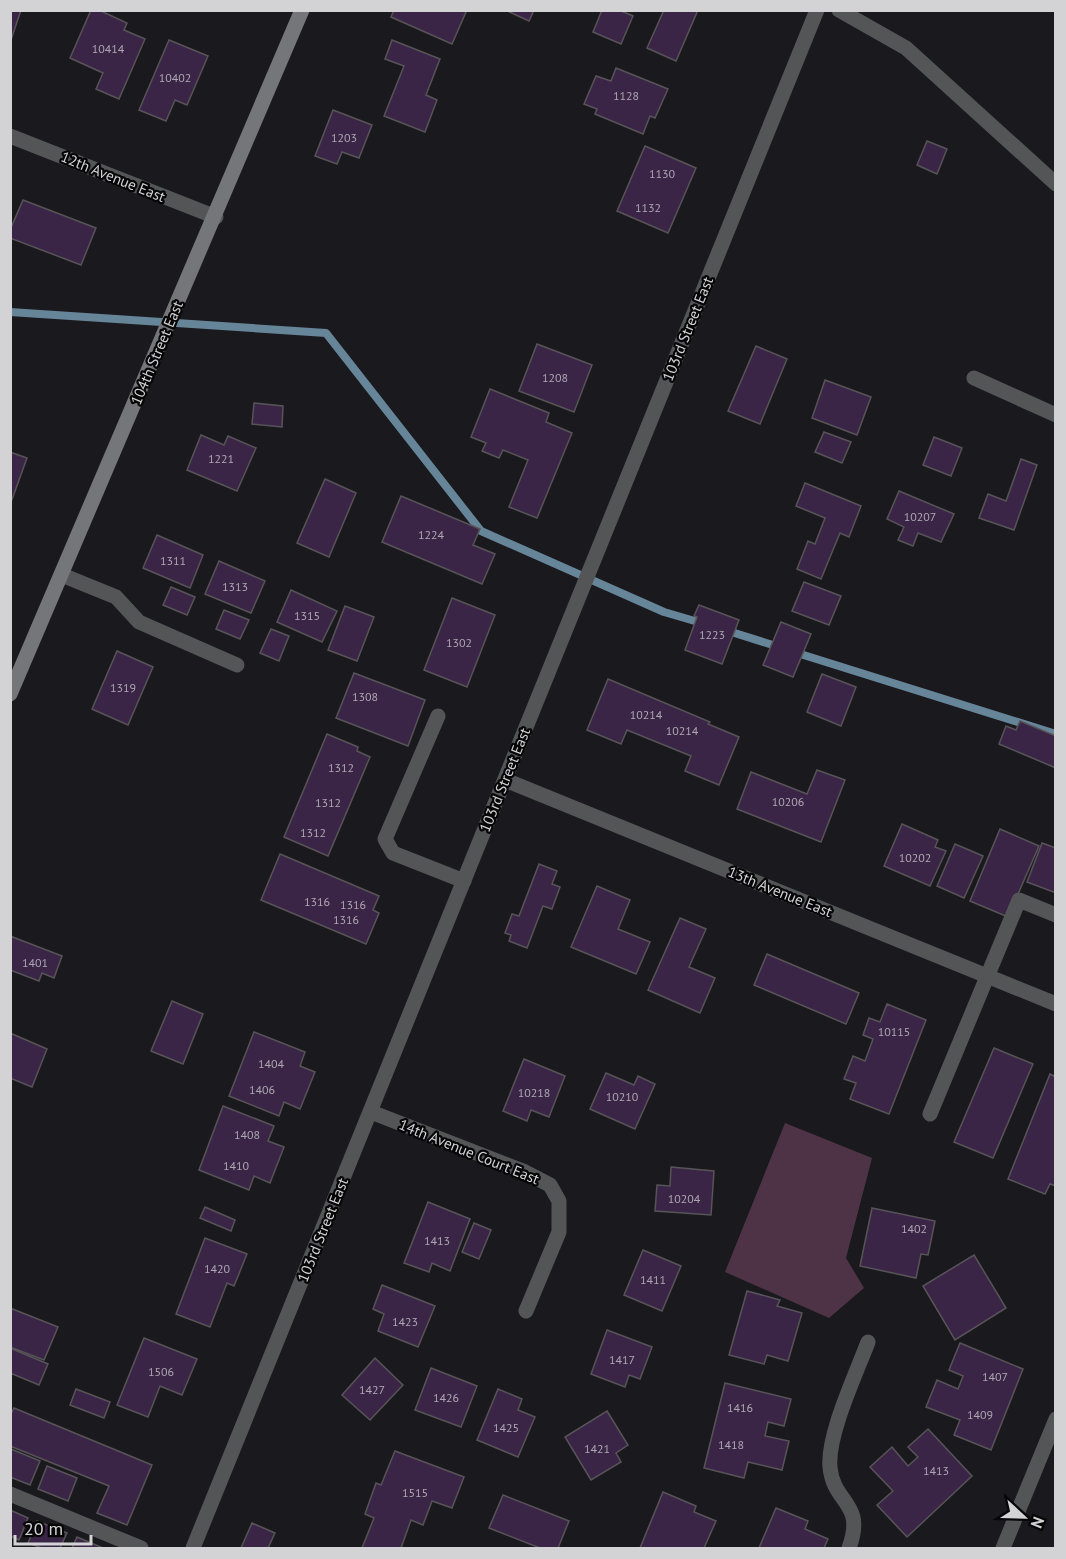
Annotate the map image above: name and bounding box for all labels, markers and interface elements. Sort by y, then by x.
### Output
house number: 10414 [92,41,125,56]
house number: 10402 [159,70,191,85]
house number: 1128 [613,88,639,103]
house number: 1203 [331,130,357,145]
street label: 12th Avenue East [58,147,168,206]
house number: 1130 [649,166,676,181]
house number: 1132 [635,200,661,215]
street label: 103rd Street East [658,274,717,384]
street label: 104th Street East [126,298,187,408]
house number: 1208 [542,370,568,385]
house number: 1221 [208,451,234,466]
house number: 10207 [904,509,936,524]
house number: 1224 [418,527,445,542]
house number: 1311 [160,553,186,568]
house number: 1313 [222,579,248,594]
house number: 1315 [294,608,320,623]
house number: 1223 [699,627,725,642]
house number: 1302 [446,635,472,650]
house number: 1319 [110,680,136,695]
house number: 1308 [352,689,378,704]
house number: 10214 [630,707,663,722]
house number: 10214 [666,723,699,738]
street label: 103rd Street East [475,725,534,835]
house number: 1312 [328,760,354,775]
house number: 10206 [772,794,804,809]
house number: 1312 [315,795,341,810]
house number: 1312 [300,825,326,840]
house number: 10202 [899,850,931,865]
street label: 13th Avenue East [725,862,835,921]
house number: 1316 [304,894,330,909]
house number: 1316 [340,897,366,912]
house number: 1316 [333,912,359,927]
house number: 1401 [22,955,48,970]
house number: 10115 [878,1024,910,1039]
house number: 1404 [258,1056,285,1071]
house number: 1406 [249,1082,275,1097]
house number: 10218 [518,1085,550,1100]
house number: 10210 [606,1089,639,1104]
street label: 14th Avenue Court East [396,1115,542,1188]
house number: 1408 [234,1127,260,1142]
house number: 1410 [223,1158,250,1173]
street label: 103rd Street East [293,1175,352,1285]
house number: 10204 [668,1191,701,1206]
house number: 1402 [901,1221,927,1236]
house number: 1413 [424,1233,450,1248]
house number: 1420 [204,1261,231,1276]
house number: 1411 [640,1272,666,1287]
house number: 1423 [392,1314,418,1329]
house number: 1417 [609,1352,635,1367]
house number: 1506 [148,1364,174,1379]
house number: 1407 [982,1369,1008,1384]
house number: 1427 [359,1382,385,1397]
house number: 1426 [433,1390,459,1405]
house number: 1416 [727,1400,753,1415]
house number: 1409 [967,1407,993,1422]
house number: 1425 [493,1420,519,1435]
house number: 1418 [718,1437,744,1452]
house number: 1421 [584,1441,610,1456]
house number: 1413 [923,1463,949,1478]
house number: 1515 [402,1485,428,1500]
north arrow [994,1487,1054,1547]
scale bar [15,1508,92,1546]
text: N [1027,1514,1049,1531]
text: 20 m [24,1517,63,1540]

